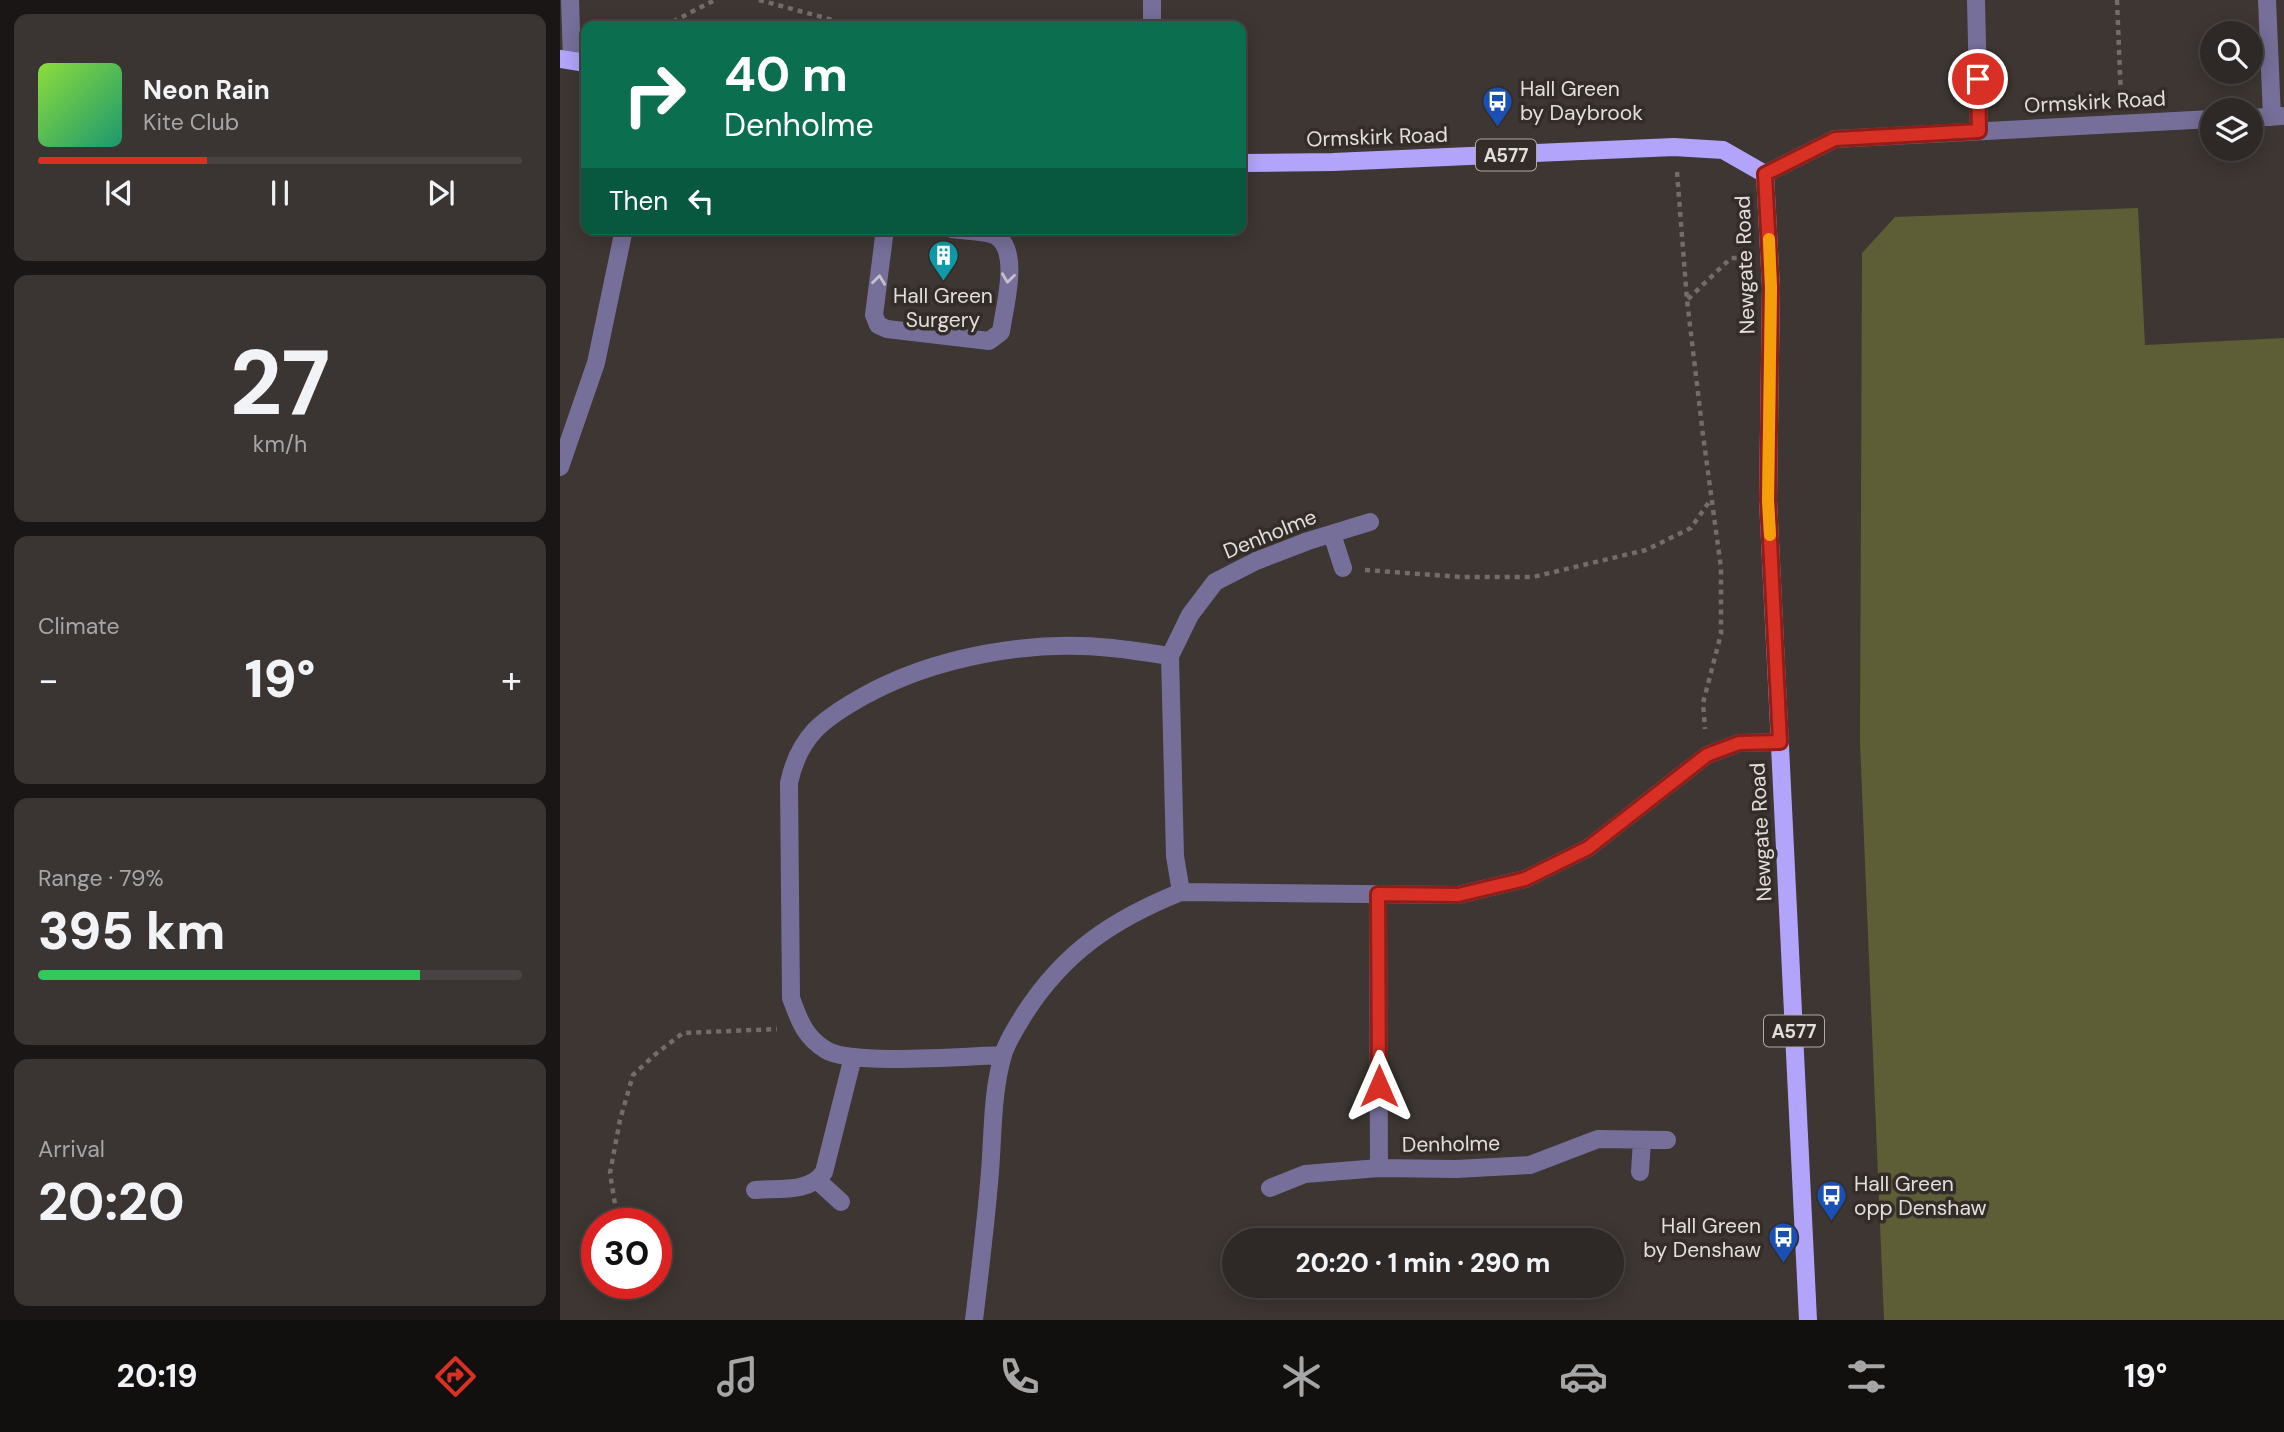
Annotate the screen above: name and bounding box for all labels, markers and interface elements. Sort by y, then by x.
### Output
map controls [2200,21,2263,161]
button: search [2200,21,2263,84]
text: 40 m [724,42,848,106]
icon: right [609,49,700,140]
pin [1948,49,2008,109]
icon: arrive [1959,60,1997,98]
text: Neon Rain [143,73,270,107]
place label: Hall Green by Daybrook [1520,75,1643,127]
bus stop icon: Hall Green by Daybrook [1480,84,1514,128]
street label: Ormskirk Road [2023,84,2167,120]
button: layers [2200,98,2263,161]
text: Denholme [724,104,874,146]
text: Kite Club [143,107,239,137]
street label: Ormskirk Road [1306,121,1448,153]
road number: A577 [1476,140,1536,170]
icon: previous [100,174,138,212]
icon: pause [261,174,299,212]
icon: next [422,174,460,212]
icon: left [682,182,720,220]
text: Then [609,184,668,218]
street label: Newgate Road [1729,195,1761,335]
building icon: Hall Green Surgery [926,239,960,283]
one-way arrow [1001,273,1016,284]
one-way arrow [871,274,886,286]
place label: Hall Green Surgery [893,282,993,334]
text: 27 [230,324,330,442]
text: km/h [253,429,307,459]
street label: Denholme [1219,503,1321,565]
text: Climate [38,611,120,641]
text: 19° [244,645,316,713]
text: − [38,655,59,705]
text: + [501,655,522,705]
street label: Newgate Road [1743,762,1779,902]
text: Range · 79% [38,863,164,893]
text: 395 km [38,897,225,965]
road number: A577 [1764,1015,1824,1046]
position arrow [1342,1049,1416,1123]
street label: Denholme [1402,1129,1500,1159]
text: Arrival [38,1134,105,1164]
text: 20:20 [38,1168,185,1236]
place label: Hall Green opp Denshaw [1854,1170,1987,1222]
bus stop icon: Hall Green opp Denshaw [1814,1179,1848,1223]
speed limit sign: 30 [581,1208,672,1299]
place label: Hall Green by Denshaw [1643,1212,1761,1264]
bus stop icon: Hall Green by Denshaw [1767,1221,1801,1265]
text: 20:20 · 1 min · 290 m [1296,1246,1550,1280]
icon: directions [431,1352,480,1401]
icon: music [713,1352,762,1401]
icon: phone [995,1352,1044,1401]
icon: climate [1277,1352,1326,1401]
icon: car [1559,1352,1608,1401]
icon: filters [1842,1352,1891,1401]
text: 20:19 [117,1355,198,1397]
text: 19° [2124,1355,2167,1397]

